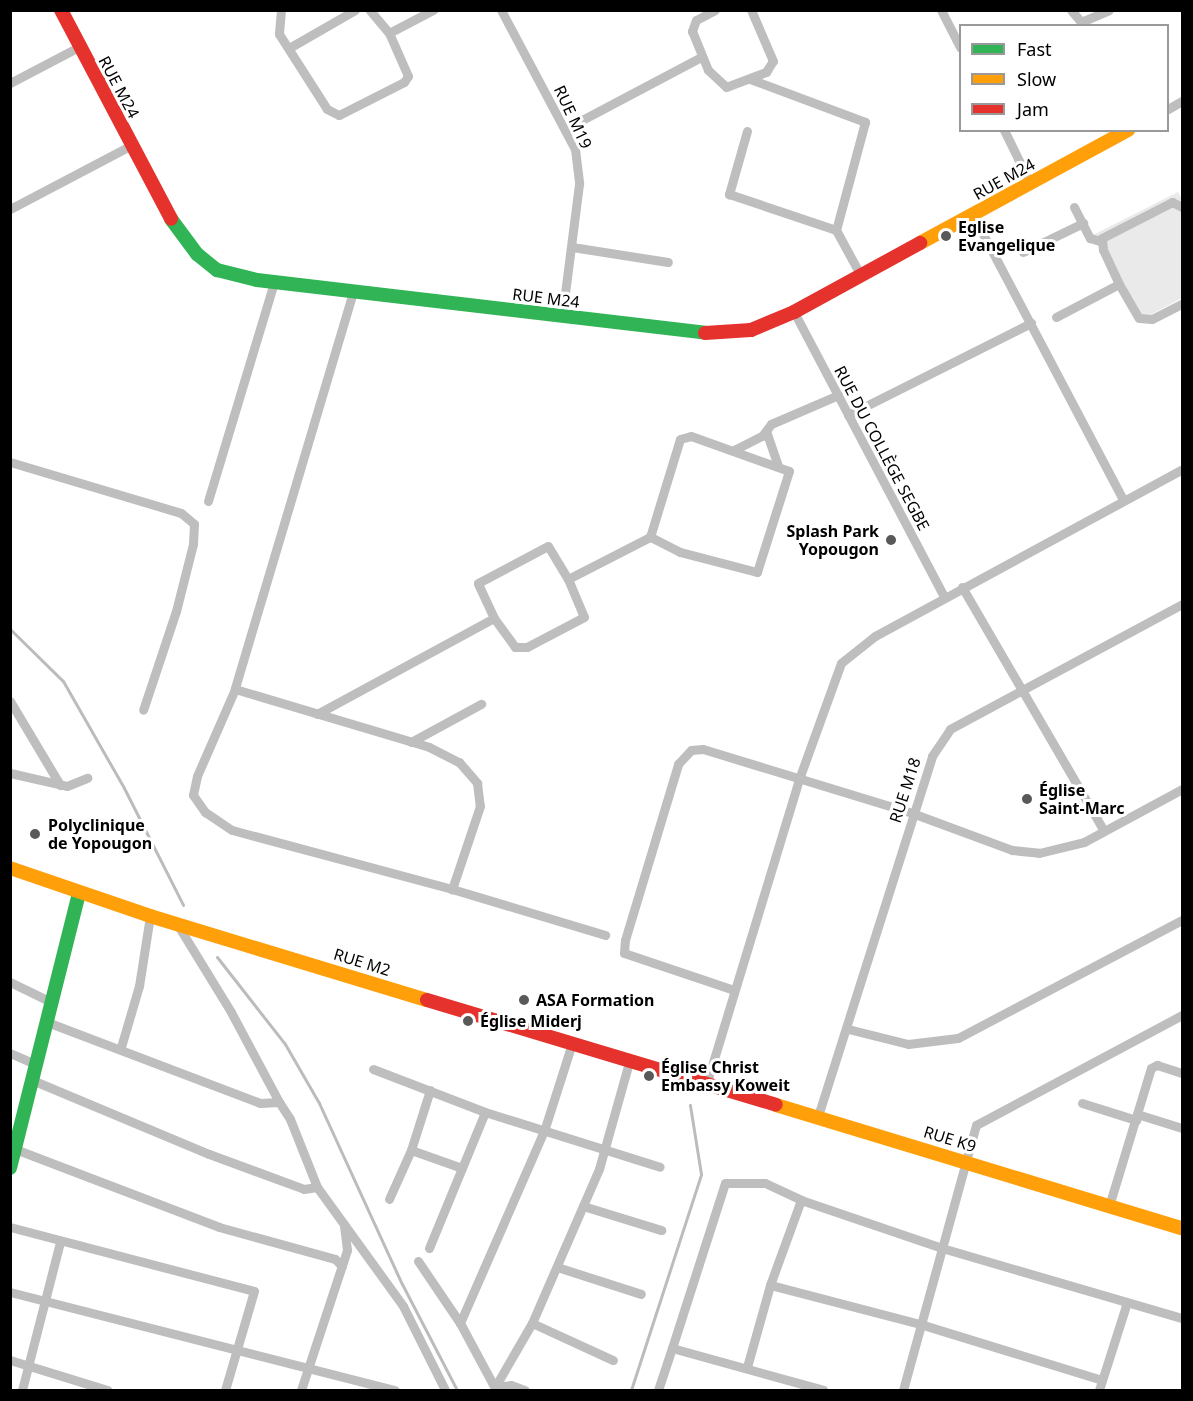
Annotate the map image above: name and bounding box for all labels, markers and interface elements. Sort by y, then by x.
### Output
legend [959,24,1169,132]
text: Fast [1017,37,1052,61]
street label: RUE M24 [95,53,143,121]
text: Slow [1017,67,1056,91]
street label: RUE M19 [550,82,596,152]
text: Jam [1017,97,1049,121]
street label: RUE M24 [970,154,1038,204]
place label: Eglise Evangelique [958,217,1055,255]
marker: Eglise Evangelique [939,229,953,243]
street label: RUE M24 [511,284,581,312]
street label: RUE DU COLLÈGE SEGBE [830,362,934,534]
place label: Splash Park Yopougon [787,521,879,559]
marker: Splash Park Yopougon [884,533,898,547]
street label: RUE M18 [885,755,925,825]
place label: Église Saint-Marc [1039,780,1124,818]
marker: Église Saint-Marc [1020,792,1034,806]
place label: Polyclinique de Yopougon [48,815,152,853]
marker: Polyclinique de Yopougon [26,825,44,843]
street label: RUE M2 [331,944,393,980]
place label: ASA Formation [536,990,654,1010]
marker: ASA Formation [517,993,531,1007]
place label: Église Miderj [480,1011,582,1031]
marker: Église Miderj [461,1014,475,1028]
place label: Église Christ Embassy Koweit [661,1057,790,1095]
marker: Église Christ Embassy Koweit [642,1069,656,1083]
street label: RUE K9 [921,1122,979,1156]

